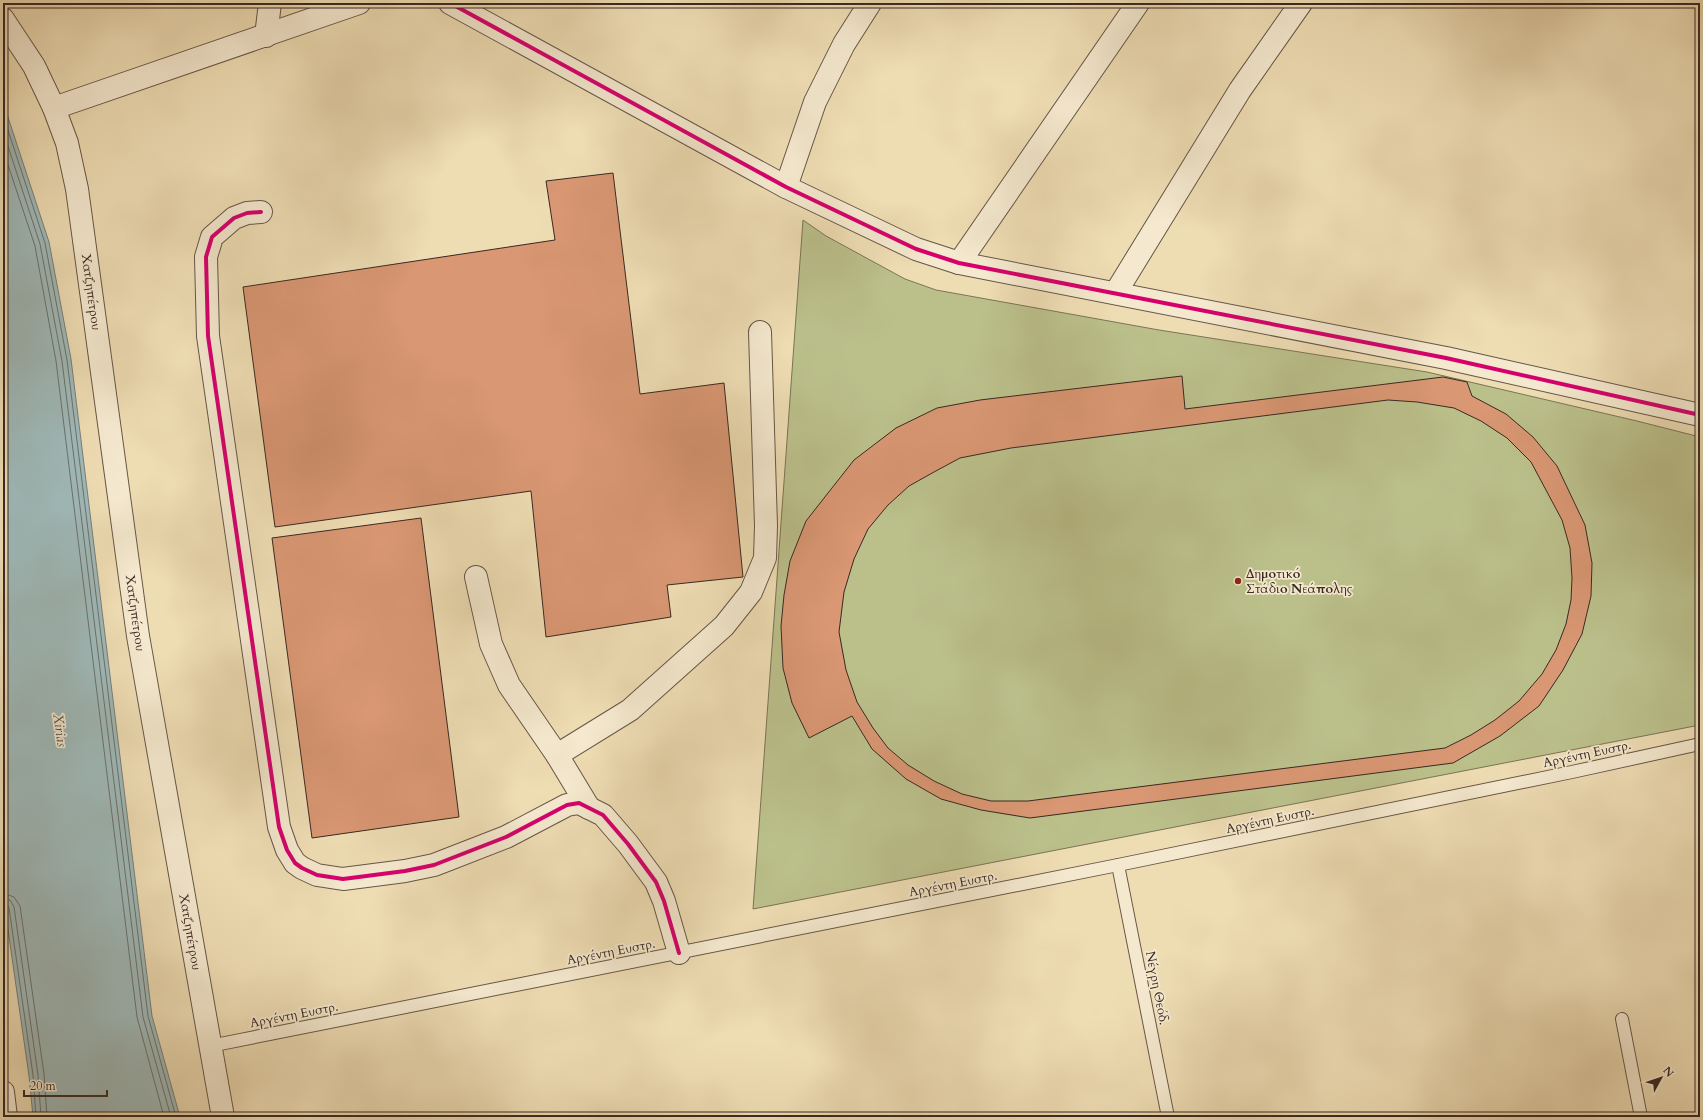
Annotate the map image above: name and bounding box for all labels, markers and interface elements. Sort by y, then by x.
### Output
street label: Χατζηπέτρου [77,253,105,332]
place label: Δημοτικό Στάδιο Νεάπολης [1246,565,1353,598]
street label: Χατζηπέτρου [121,574,149,653]
marker: Δημοτικό Στάδιο Νεάπολης [1233,576,1243,586]
water label: Xirias [48,712,72,748]
street label: Αργέντη Ευστρ. [1541,736,1633,772]
street label: Αργέντη Ευστρ. [1224,802,1316,838]
street label: Αργέντη Ευστρ. [907,867,999,901]
street label: Χατζηπέτρου [174,892,206,972]
street label: Αργέντη Ευστρ. [565,935,657,969]
street label: Νέγρη Θεόδ. [1141,950,1173,1026]
street label: Αργέντη Ευστρ. [248,998,340,1032]
north arrow [1641,1058,1681,1098]
text: N [1659,1063,1677,1081]
scale bar [24,1072,107,1098]
text: 20 m [30,1078,57,1094]

